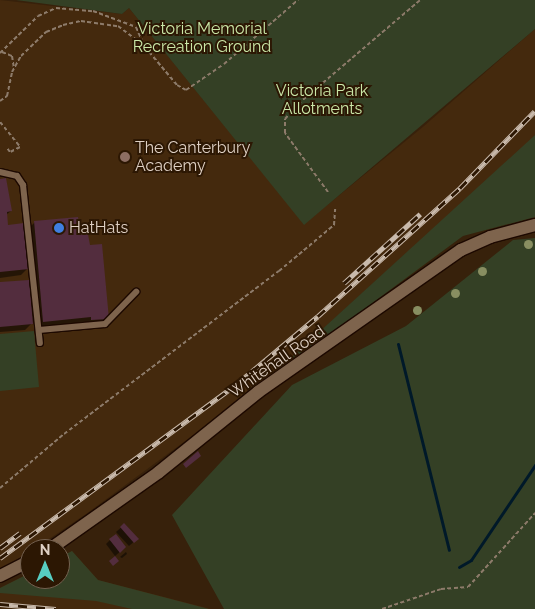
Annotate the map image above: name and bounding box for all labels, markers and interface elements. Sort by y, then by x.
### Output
park label: Victoria Memorial Recreation Ground [133,19,271,57]
park label: Victoria Park Allotments [276,81,368,119]
place label: The Canterbury Academy [135,138,250,176]
marker: The Canterbury Academy [119,151,131,163]
place label: HatHats [69,218,128,238]
marker: HatHats [53,222,65,234]
street label: Whitehall Road [225,322,329,402]
north arrow [20,539,70,589]
text: N [40,542,50,558]

